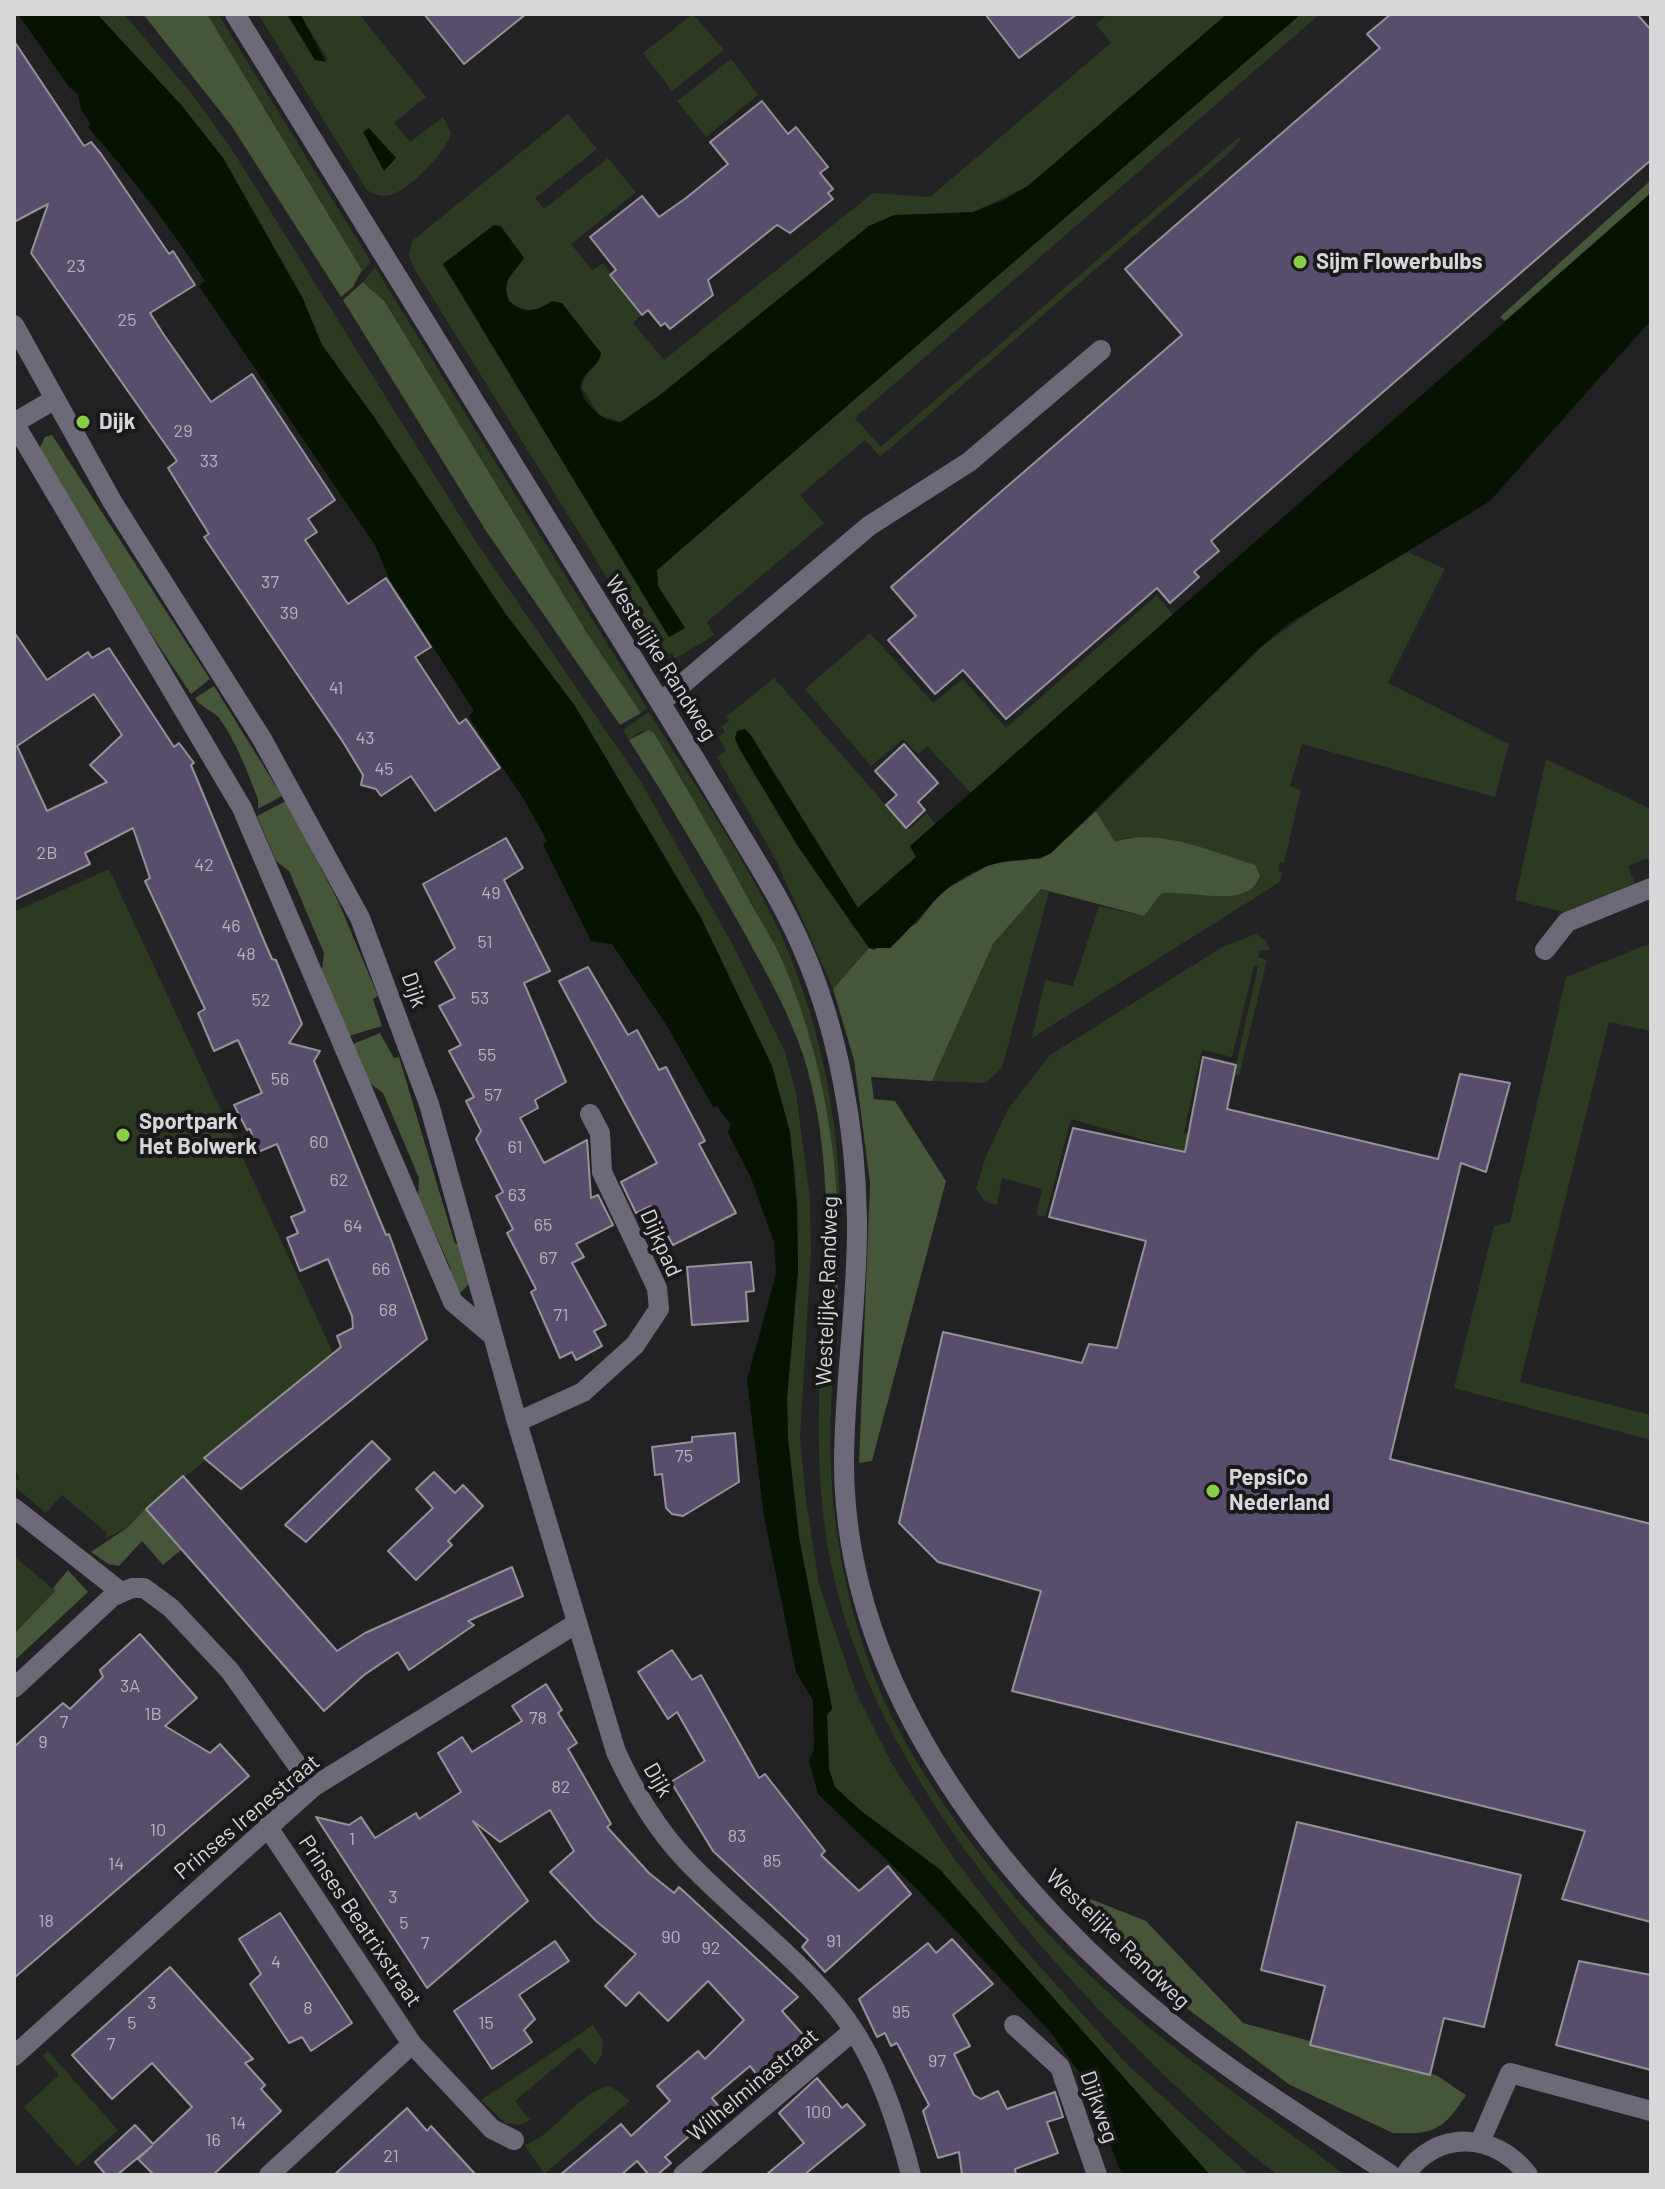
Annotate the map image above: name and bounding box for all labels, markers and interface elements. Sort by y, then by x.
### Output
place label: Sijm Flowerbulbs [1316,249,1483,275]
marker: Sijm Flowerbulbs [1291,253,1309,271]
house number: 23 [67,255,85,277]
house number: 25 [118,309,136,331]
place label: Dijk [99,409,135,435]
marker: Dijk [74,413,92,431]
house number: 29 [173,420,193,442]
house number: 33 [200,450,218,472]
street label: Westelijke Randweg [599,570,723,746]
house number: 37 [261,571,279,593]
house number: 39 [280,602,298,624]
house number: 41 [329,677,343,699]
house number: 43 [355,727,375,749]
house number: 45 [374,758,394,780]
house number: 2B [37,842,57,864]
house number: 42 [194,854,214,876]
house number: 49 [481,882,501,904]
house number: 46 [221,915,241,937]
house number: 51 [477,931,493,953]
house number: 48 [236,943,256,965]
street label: Dijk [396,969,432,1011]
house number: 53 [471,987,489,1009]
house number: 52 [252,989,270,1011]
house number: 55 [478,1044,496,1066]
house number: 56 [271,1068,289,1090]
house number: 57 [484,1084,502,1106]
place label: Sportpark Het Bolwerk [139,1109,257,1160]
marker: Sportpark Het Bolwerk [114,1126,132,1144]
house number: 60 [309,1131,329,1153]
house number: 61 [507,1136,523,1158]
house number: 62 [330,1169,348,1191]
house number: 63 [508,1184,526,1206]
street label: Westelijke Randweg [810,1196,844,1386]
street label: Dijkpad [634,1205,688,1281]
house number: 65 [534,1214,552,1236]
house number: 64 [343,1215,363,1237]
house number: 67 [539,1247,557,1269]
house number: 66 [372,1258,390,1280]
house number: 68 [379,1299,397,1321]
house number: 71 [554,1304,568,1326]
house number: 75 [675,1445,693,1467]
place label: PepsiCo Nederland [1229,1465,1330,1516]
marker: PepsiCo Nederland [1204,1482,1222,1500]
house number: 3A [120,1675,140,1697]
house number: 1B [144,1703,162,1725]
house number: 78 [529,1707,547,1729]
house number: 7 [60,1711,68,1733]
house number: 9 [38,1731,48,1753]
street label: Prinses Irenestraat [169,1749,325,1885]
street label: Dijk [638,1758,678,1802]
house number: 82 [551,1776,571,1798]
house number: 10 [150,1819,166,1841]
house number: 83 [728,1825,746,1847]
house number: 1 [349,1828,355,1850]
street label: Prinses Beatrixstraat [293,1830,427,2012]
house number: 85 [763,1850,781,1872]
house number: 14 [108,1853,124,1875]
street label: Westelijke Randweg [1041,1864,1195,2014]
house number: 3 [388,1886,398,1908]
house number: 18 [38,1910,54,1932]
house number: 5 [399,1912,409,1934]
house number: 90 [661,1926,681,1948]
house number: 91 [826,1930,842,1952]
house number: 7 [421,1932,429,1954]
house number: 92 [701,1937,721,1959]
house number: 4 [271,1951,281,1973]
house number: 3 [147,1992,157,2014]
house number: 8 [303,1997,313,2019]
house number: 95 [892,2001,910,2023]
house number: 5 [127,2012,137,2034]
house number: 15 [478,2012,494,2034]
street label: Wilhelminastraat [682,2023,824,2147]
house number: 7 [107,2033,115,2055]
house number: 97 [928,2050,946,2072]
street label: Dijkweg [1074,2067,1124,2147]
house number: 100 [805,2101,831,2123]
house number: 14 [230,2112,246,2134]
house number: 16 [205,2129,221,2151]
house number: 21 [383,2145,399,2167]

